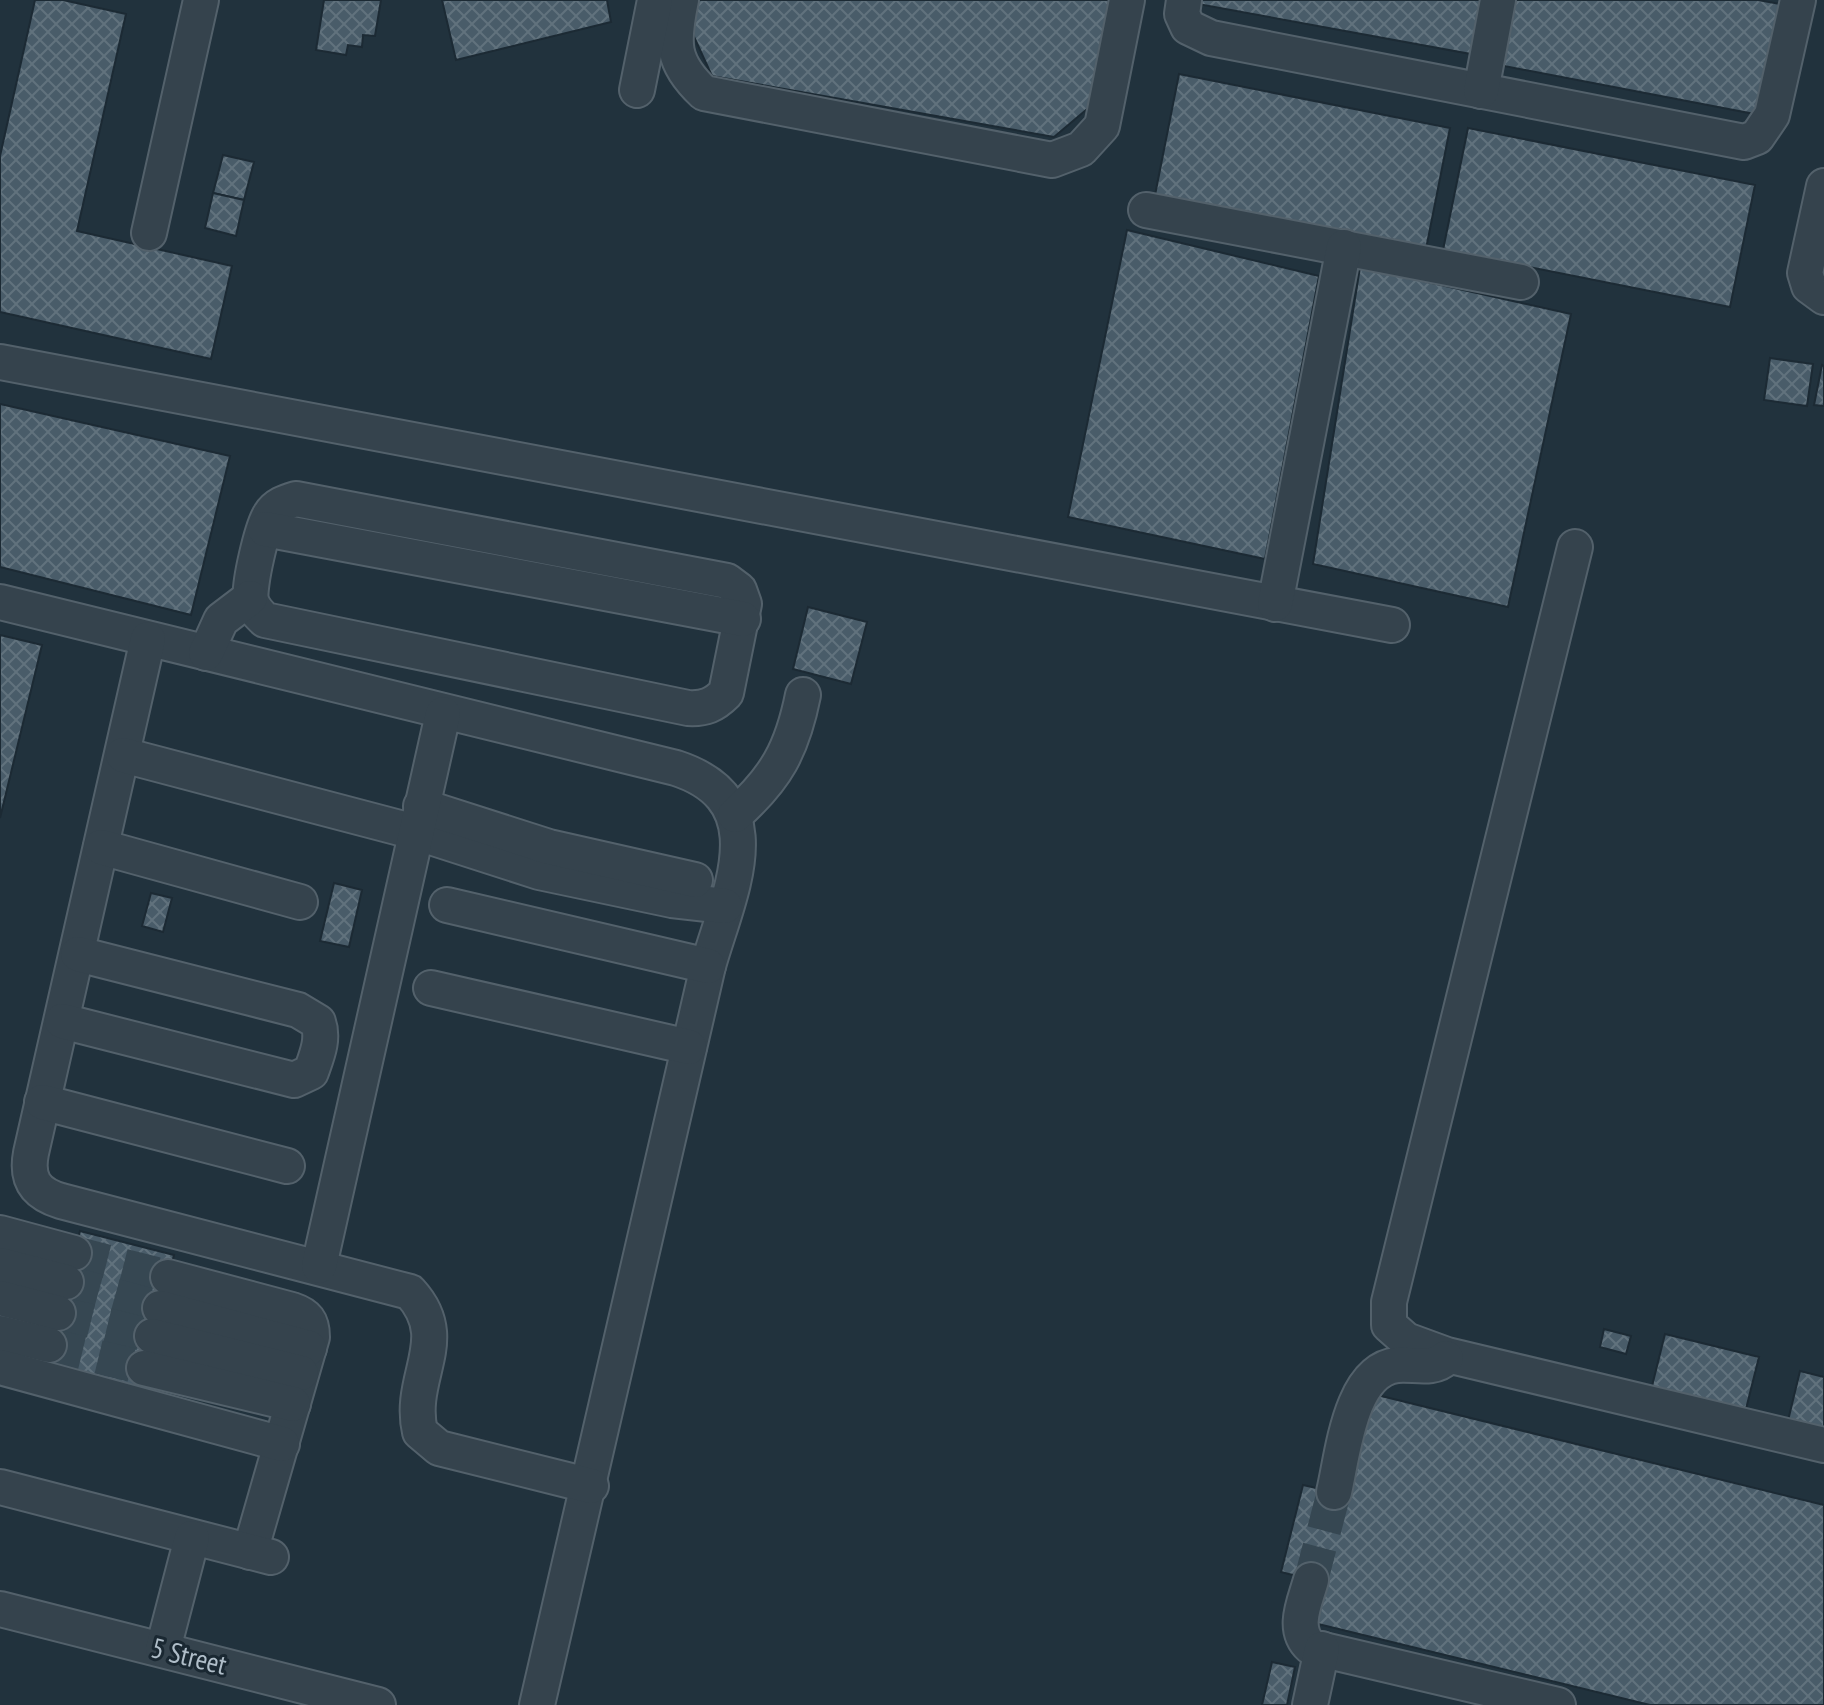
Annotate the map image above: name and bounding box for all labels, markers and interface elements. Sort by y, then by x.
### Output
street label: 5 Street [148,1628,231,1683]

